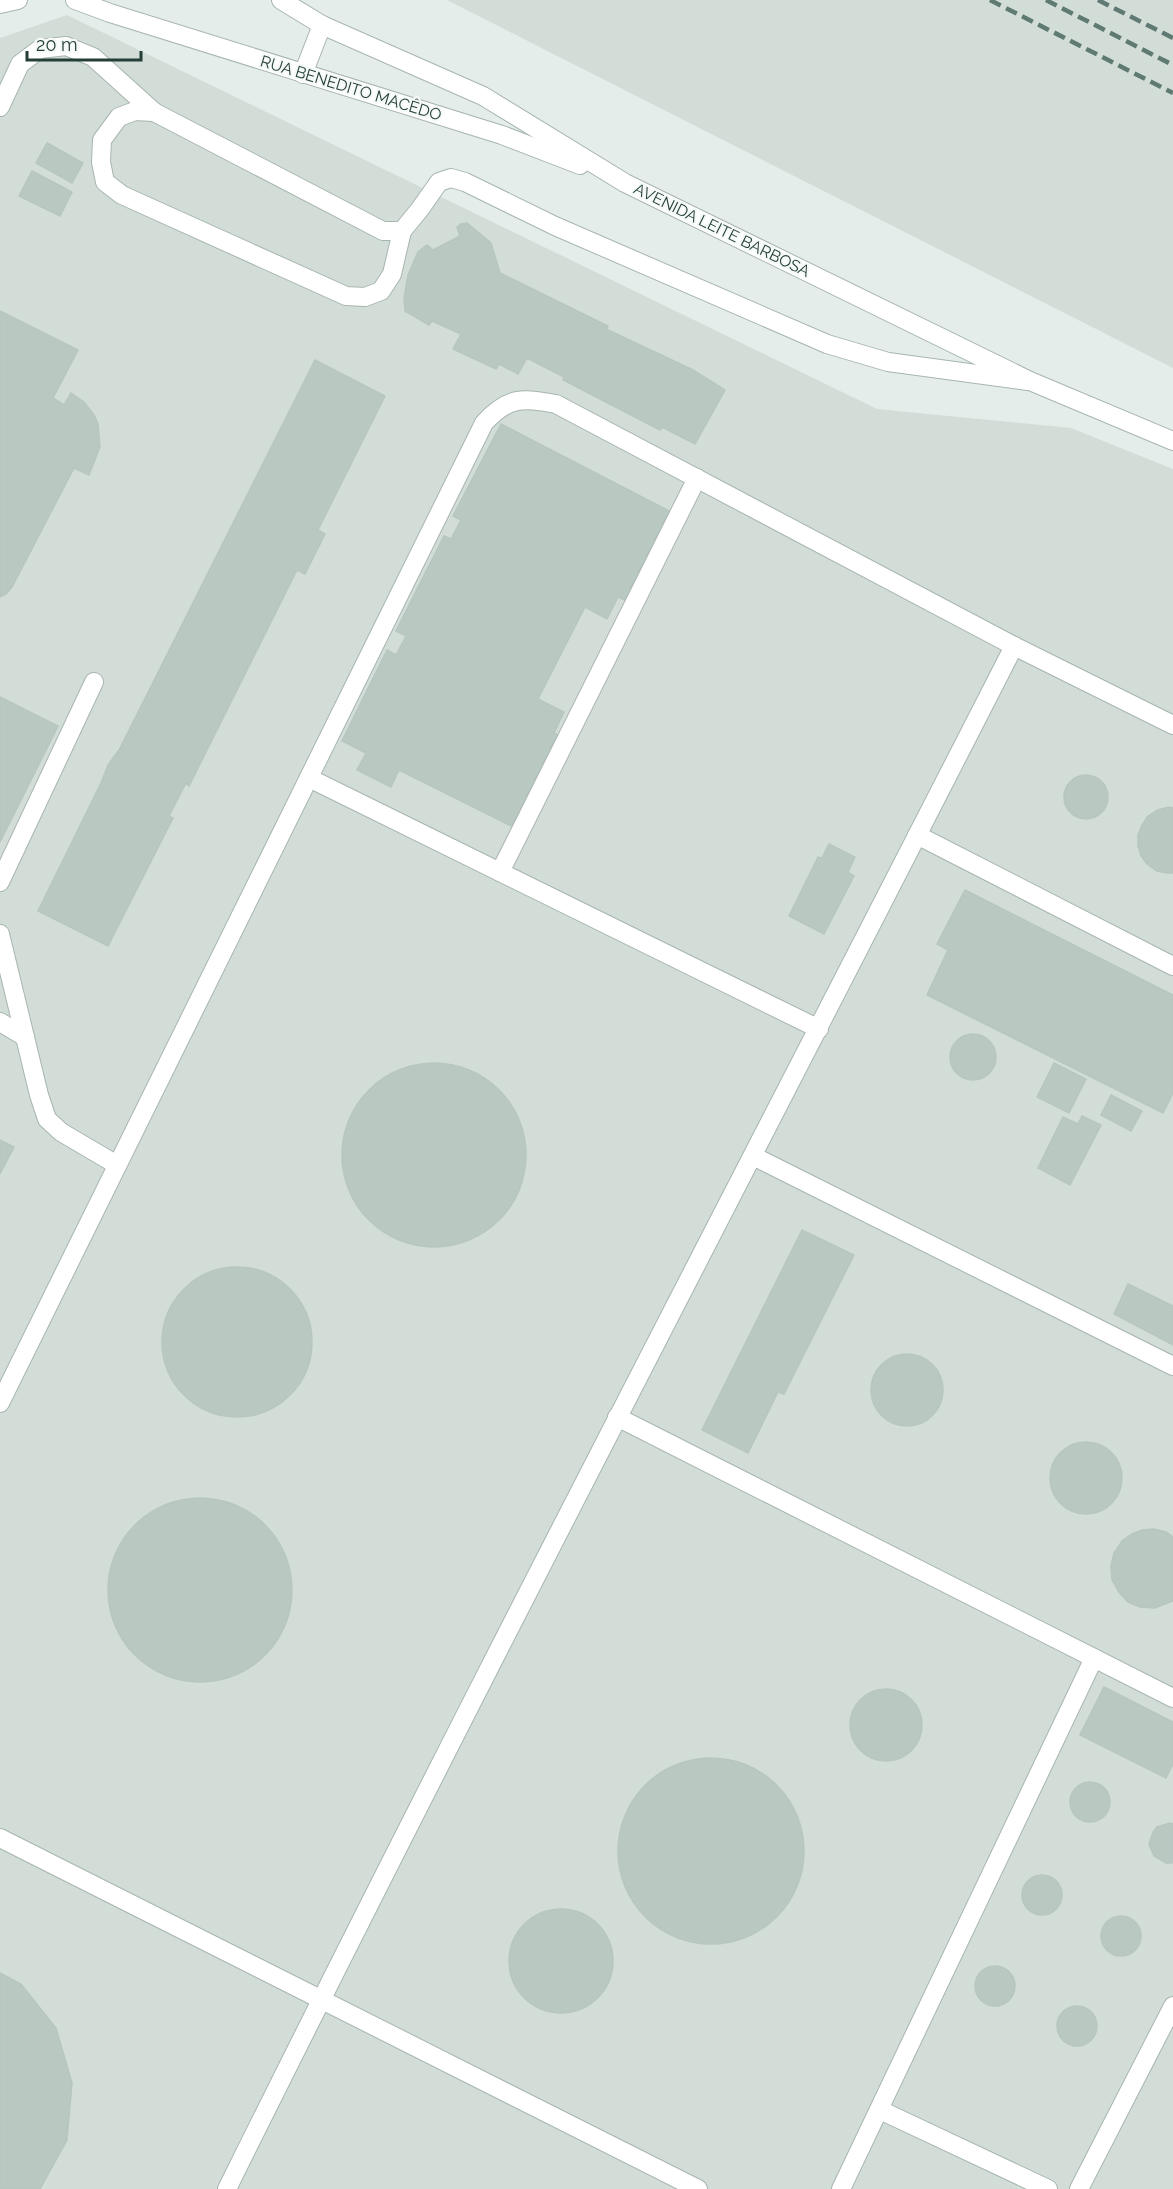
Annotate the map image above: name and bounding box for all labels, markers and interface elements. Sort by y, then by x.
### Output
scale bar [27,24,141,62]
text: 20 m [36,34,78,55]
street label: RUA BENEDITO MACÊDO [258,50,444,125]
street label: AVENIDA LEITE BARBOSA [631,179,813,281]

